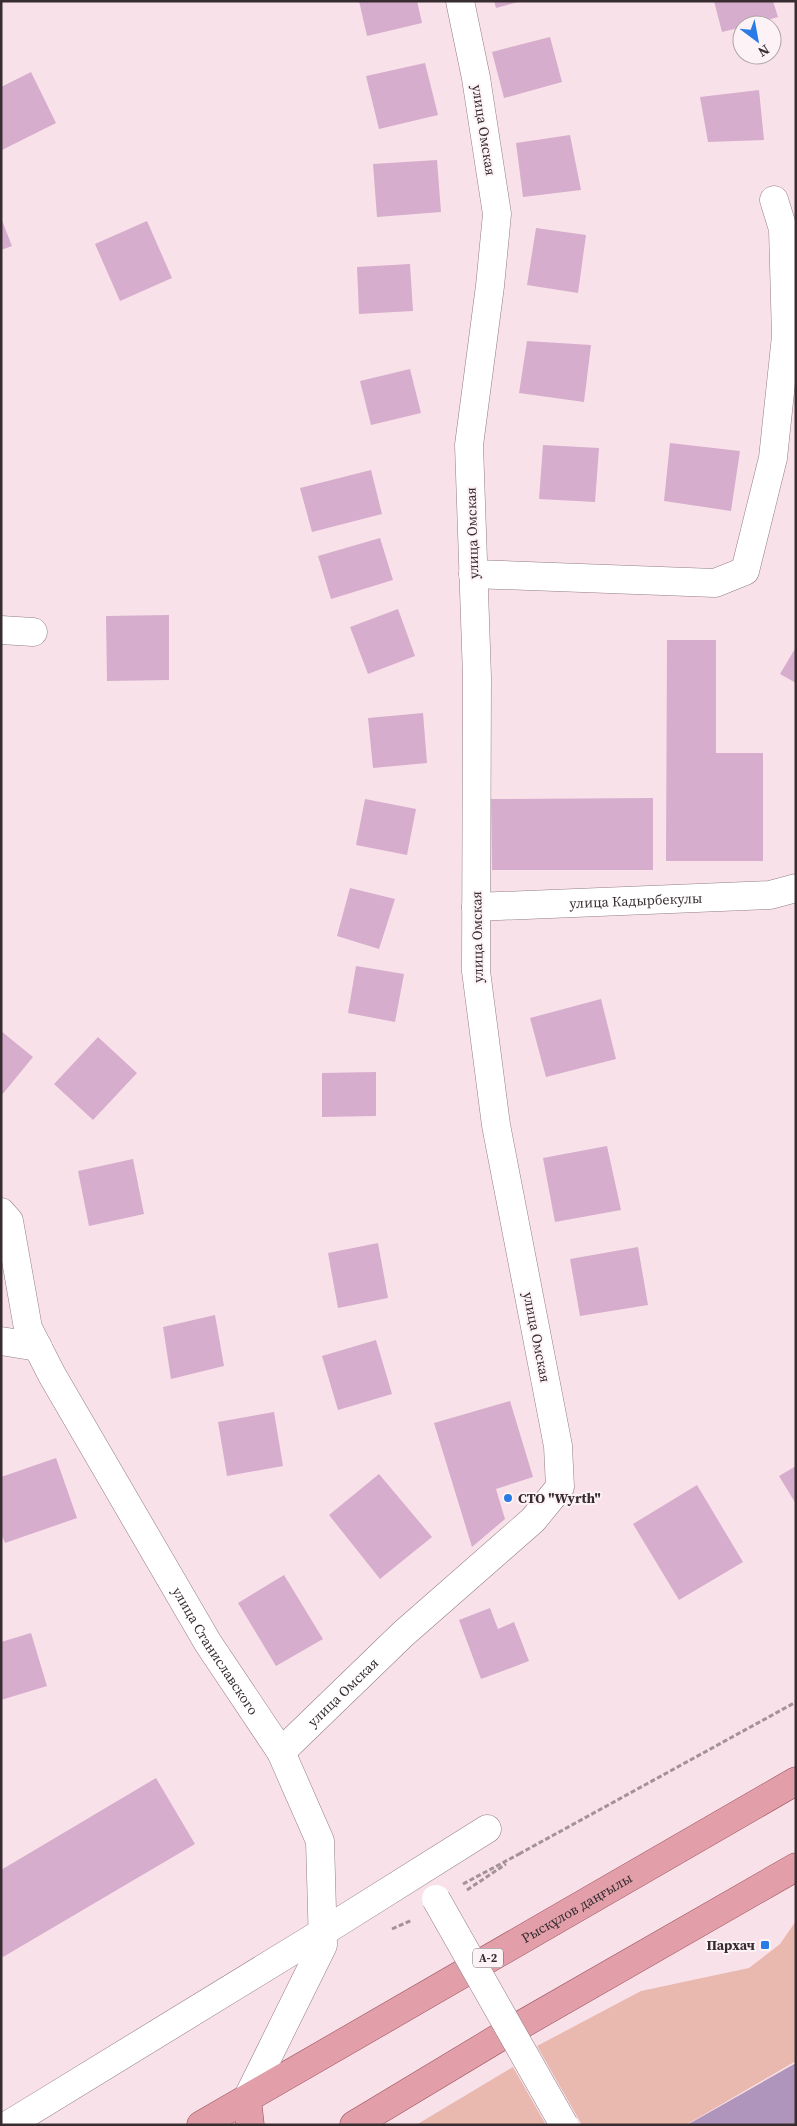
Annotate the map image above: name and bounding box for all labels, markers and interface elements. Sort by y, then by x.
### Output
north arrow [732,15,782,65]
text: N [754,40,774,62]
street label: улица Омская [467,83,501,177]
street label: улица Омская [460,487,484,579]
street label: улица Кадырбекулы [569,888,703,913]
street label: улица Омская [466,891,488,983]
street label: улица Омская [518,1290,556,1384]
place label: СТО "Wyrth" [518,1488,601,1508]
marker: СТО "Wyrth" [502,1492,514,1504]
street label: улица Станиславского [167,1583,264,1719]
street label: улица Омская [303,1653,383,1731]
street label: Рысқұлов даңғылы [518,1868,636,1948]
place label: Пархач [706,1935,755,1955]
marker: Пархач [759,1939,771,1951]
road number: A-2 [473,1949,503,1968]

